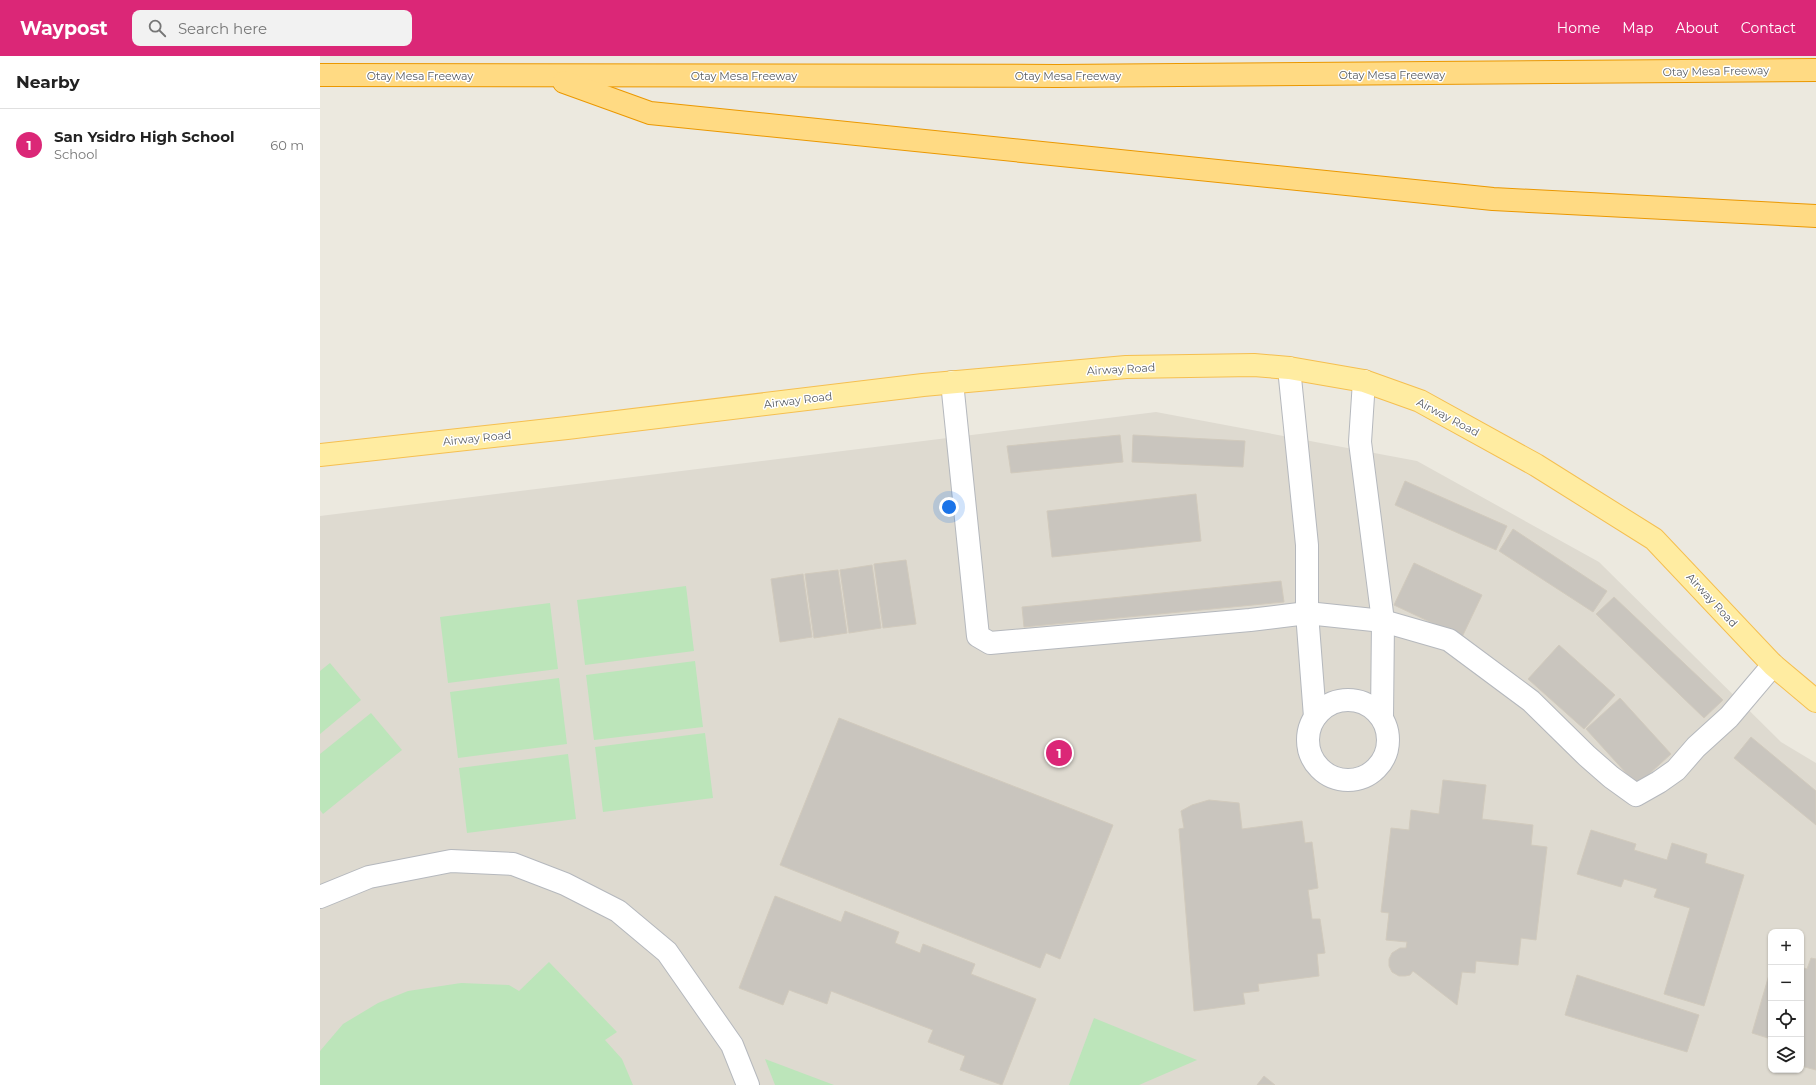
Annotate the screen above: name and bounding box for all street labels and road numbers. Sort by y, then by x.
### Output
street label: Otay Mesa Freeway [1663,63,1769,79]
street label: Otay Mesa Freeway [1339,68,1445,82]
street label: Otay Mesa Freeway [367,69,473,83]
street label: Otay Mesa Freeway [691,69,797,83]
street label: Otay Mesa Freeway [1015,69,1121,83]
street label: Airway Road [1086,360,1156,378]
street label: Airway Road [763,389,833,411]
street label: Airway Road [1414,395,1482,439]
street label: Airway Road [442,427,512,449]
street label: Airway Road [1683,570,1741,630]

